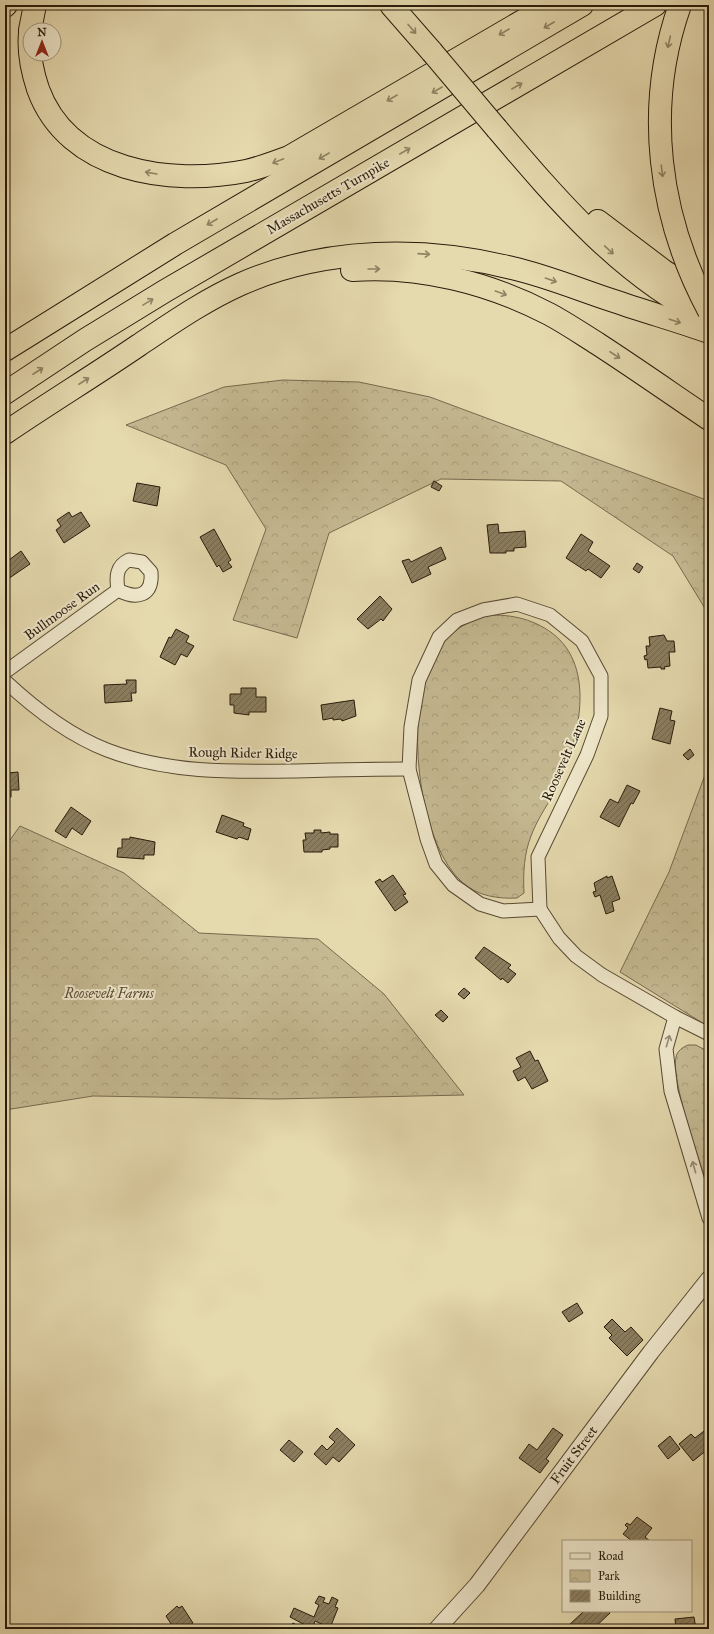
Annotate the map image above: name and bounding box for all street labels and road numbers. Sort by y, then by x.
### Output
street label: Massachusetts Turnpike [263,154,393,238]
street label: Bullmoose Run [21,578,103,644]
street label: Roosevelt Lane [538,716,590,804]
street label: Rough Rider Ridge [188,744,298,762]
street label: Fruit Street [547,1423,601,1487]

